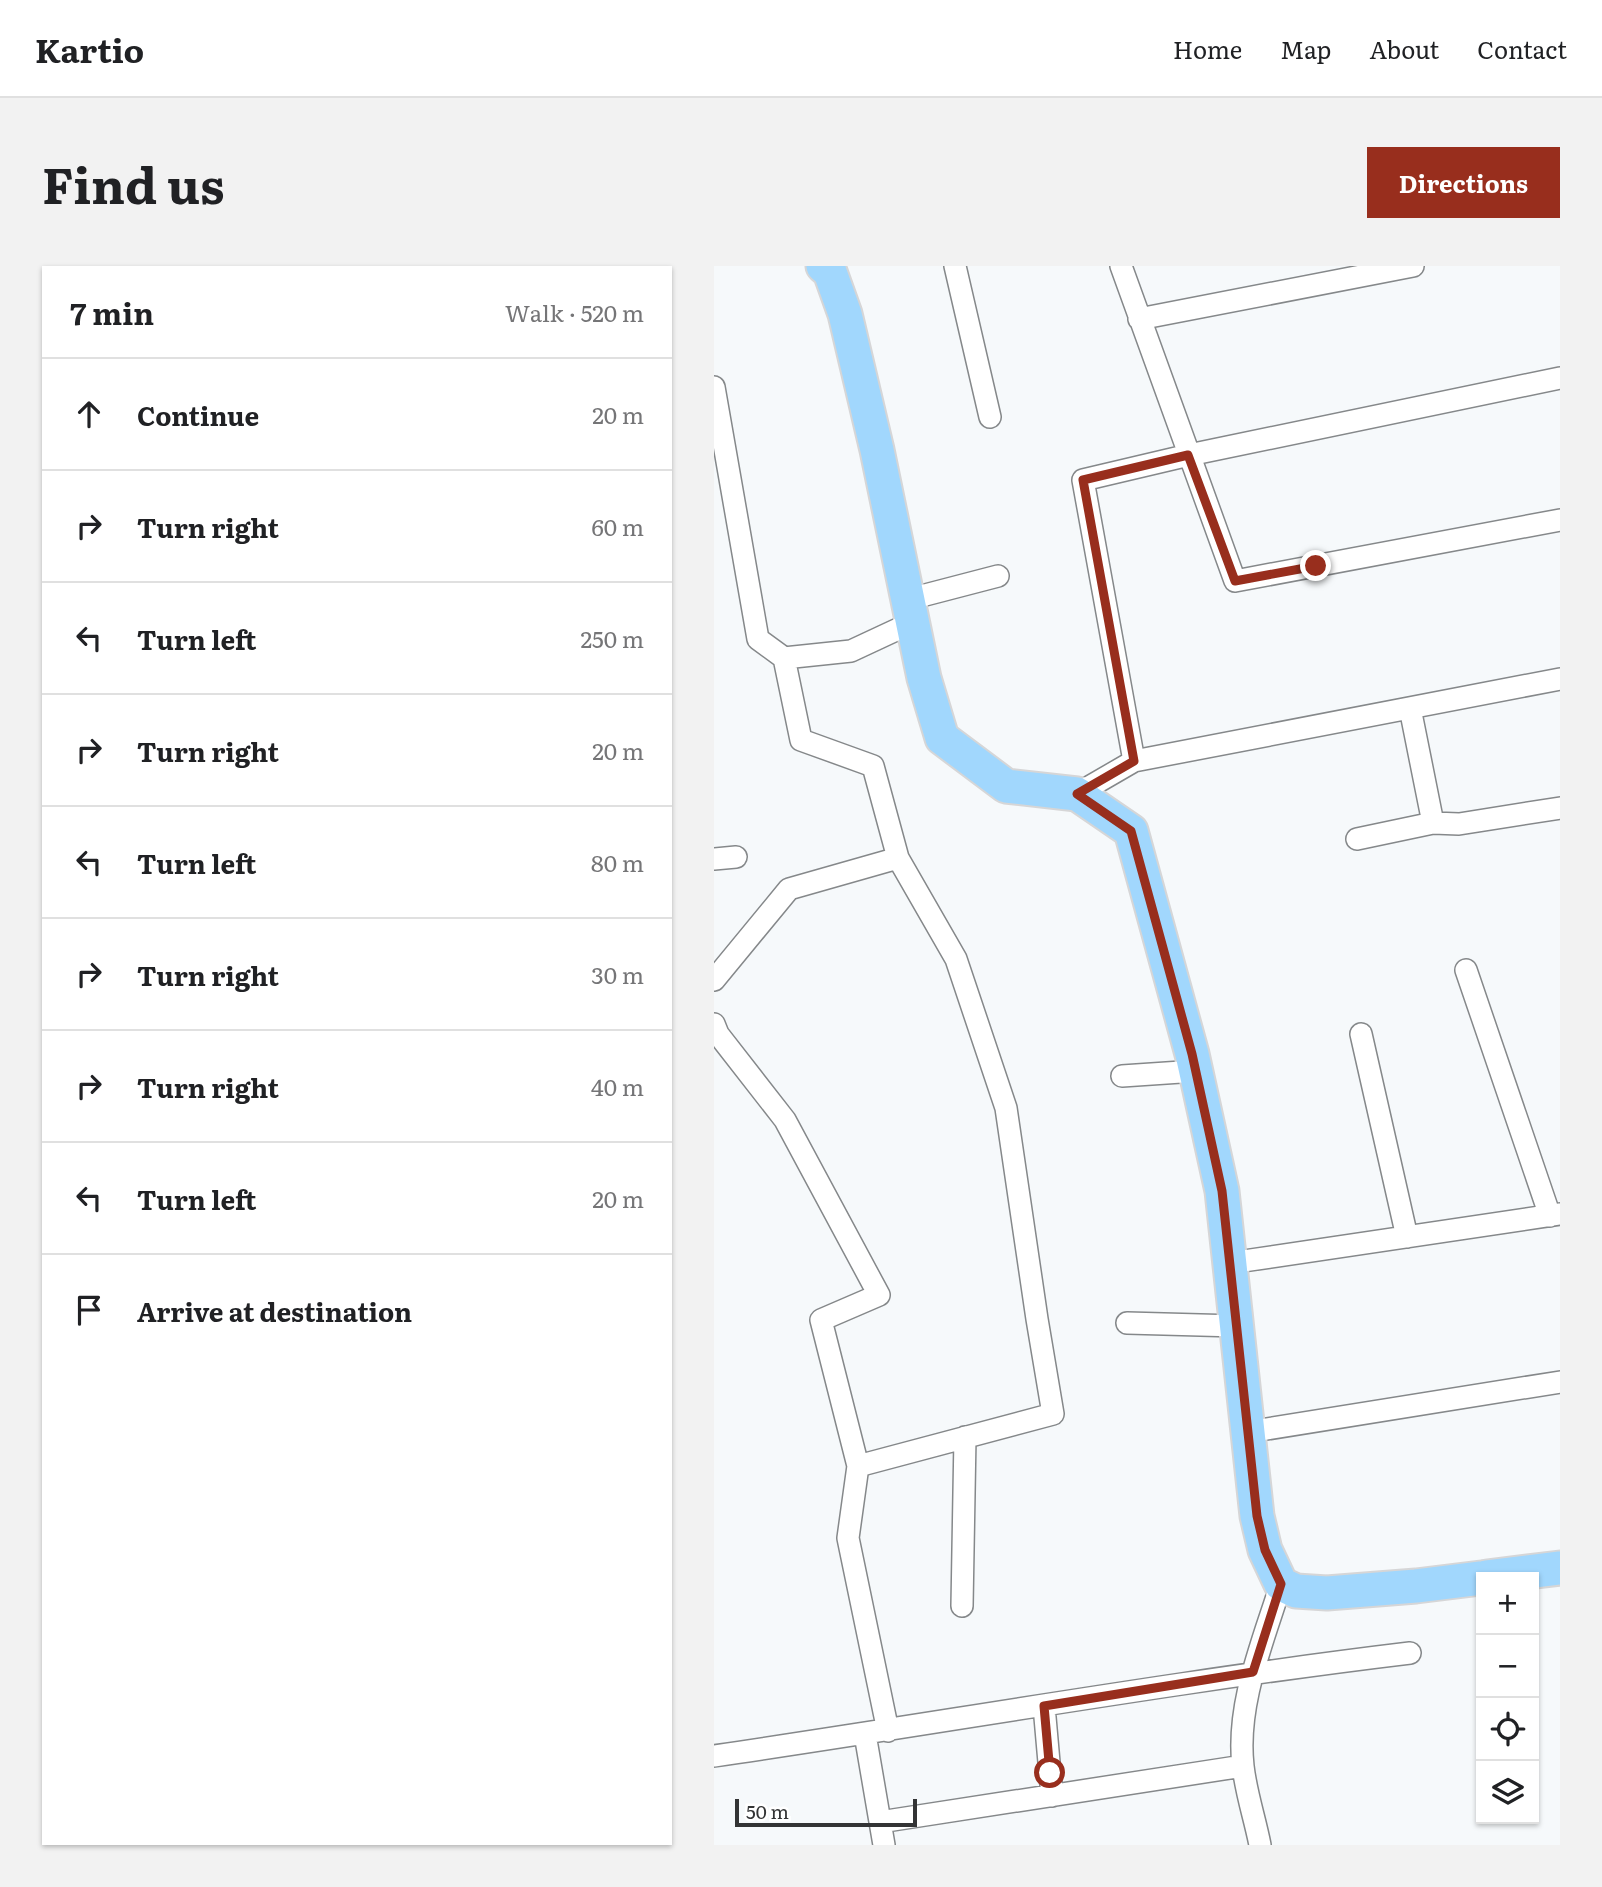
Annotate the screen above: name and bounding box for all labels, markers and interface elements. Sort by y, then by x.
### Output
text: Kartio [35,24,144,73]
text: Home [1173,31,1242,66]
text: Map [1280,31,1331,66]
text: About [1369,31,1439,66]
text: Contact [1477,31,1567,66]
text: Find us [42,146,225,219]
button: Directions [1367,147,1560,218]
text: 7 min [70,290,154,334]
text: Walk · 520 m [505,295,644,329]
icon: ahead [70,395,108,433]
text: Continue [137,395,259,434]
text: 20 m [592,397,644,431]
icon: right [70,507,108,545]
text: Turn right [137,507,279,546]
text: 60 m [591,509,644,543]
route end [1300,550,1331,581]
icon: left [70,619,108,657]
text: Turn left [137,619,256,658]
text: 250 m [580,621,644,655]
icon: right [70,731,108,769]
text: Turn right [137,731,279,770]
text: 20 m [592,733,644,767]
icon: left [70,843,108,881]
text: Turn left [137,843,256,882]
text: 80 m [591,845,644,879]
icon: right [70,955,108,993]
text: Turn right [137,955,279,994]
text: 30 m [591,957,644,991]
icon: right [70,1067,108,1105]
text: Turn right [137,1067,279,1106]
text: 40 m [591,1069,644,1103]
icon: left [70,1179,108,1217]
text: Turn left [137,1179,256,1218]
text: 20 m [592,1181,644,1215]
icon: arrive [70,1291,108,1329]
text: Arrive at destination [137,1291,412,1330]
map controls [1476,1572,1539,1824]
button: + [1476,1572,1539,1635]
button: − [1476,1635,1539,1698]
button: locate [1476,1698,1539,1761]
route start [1034,1757,1065,1788]
button: layers [1476,1761,1539,1824]
scale bar [735,1796,917,1828]
text: 50 m [746,1797,789,1825]

